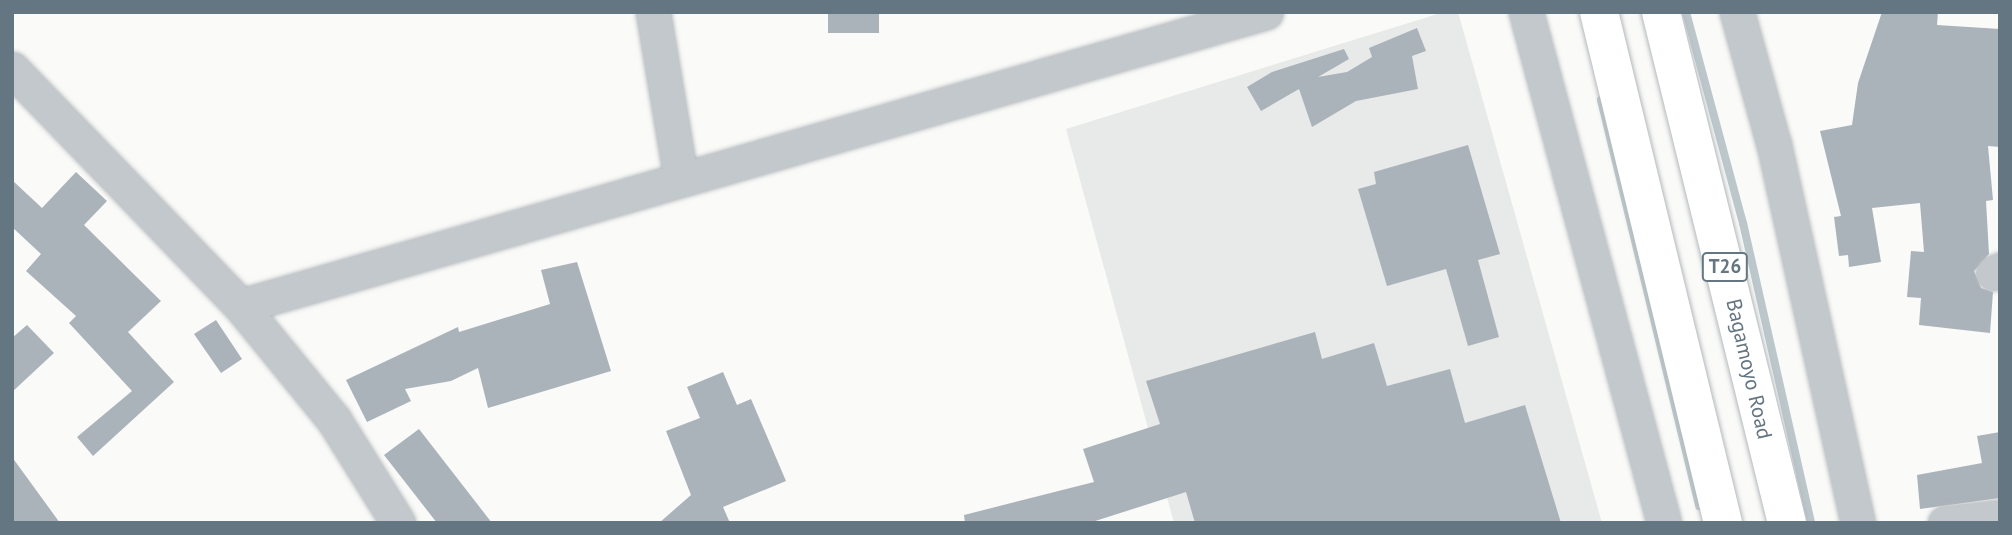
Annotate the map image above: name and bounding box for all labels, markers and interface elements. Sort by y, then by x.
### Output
road number: T26 [1700,252,1750,282]
street label: Bagamoyo Road [1721,296,1777,442]

